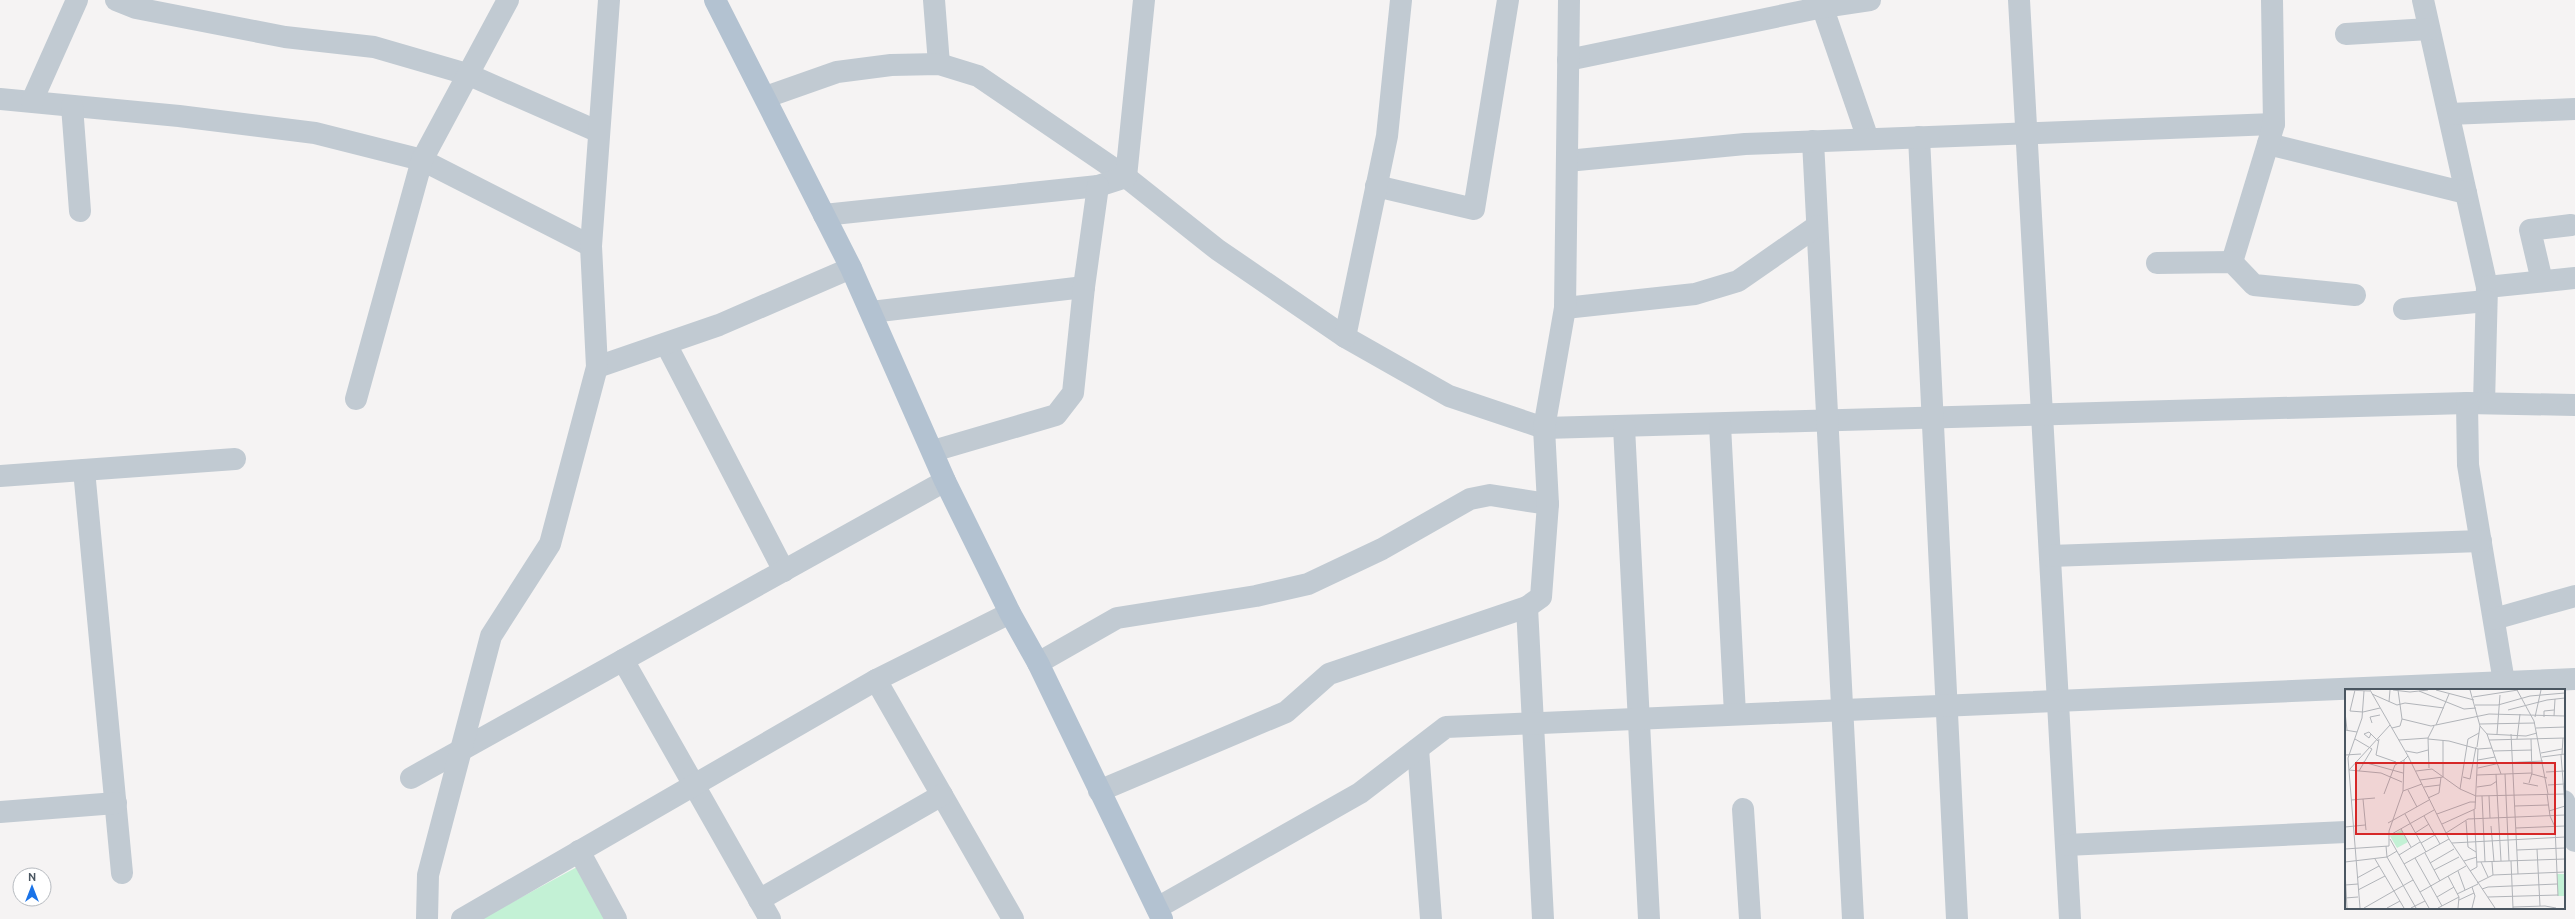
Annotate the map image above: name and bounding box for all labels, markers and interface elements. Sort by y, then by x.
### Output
inset map [2345,689,2565,909]
north arrow [12,867,52,907]
text: N [28,871,36,883]

